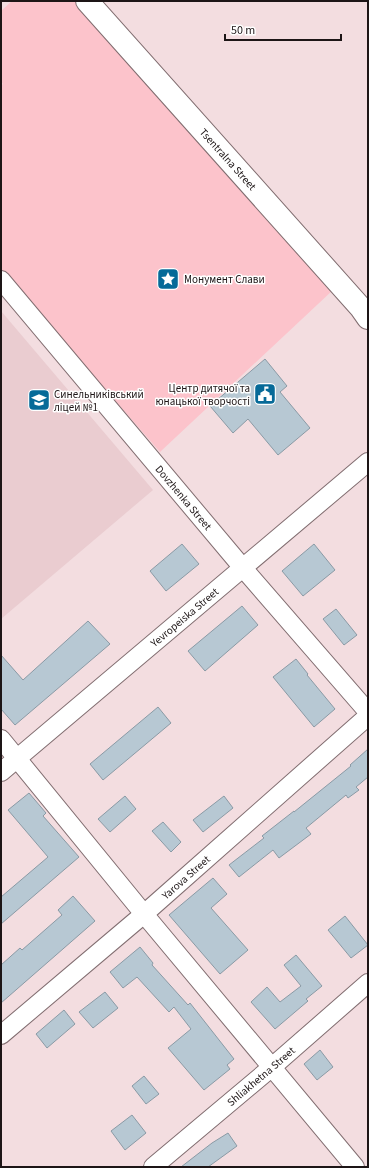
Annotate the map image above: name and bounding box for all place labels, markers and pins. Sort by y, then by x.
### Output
place icon: Монумент Слави [155,266,181,292]
place label: Монумент Слави [184,272,265,287]
place label: Центр дитячої та юнацької творчості [156,381,250,409]
public building icon: Центр дитячої та юнацької творчості [252,381,278,407]
school or university icon: Синельниківський ліцей №1 [26,387,52,413]
place label: Синельниківський ліцей №1 [54,387,144,415]

